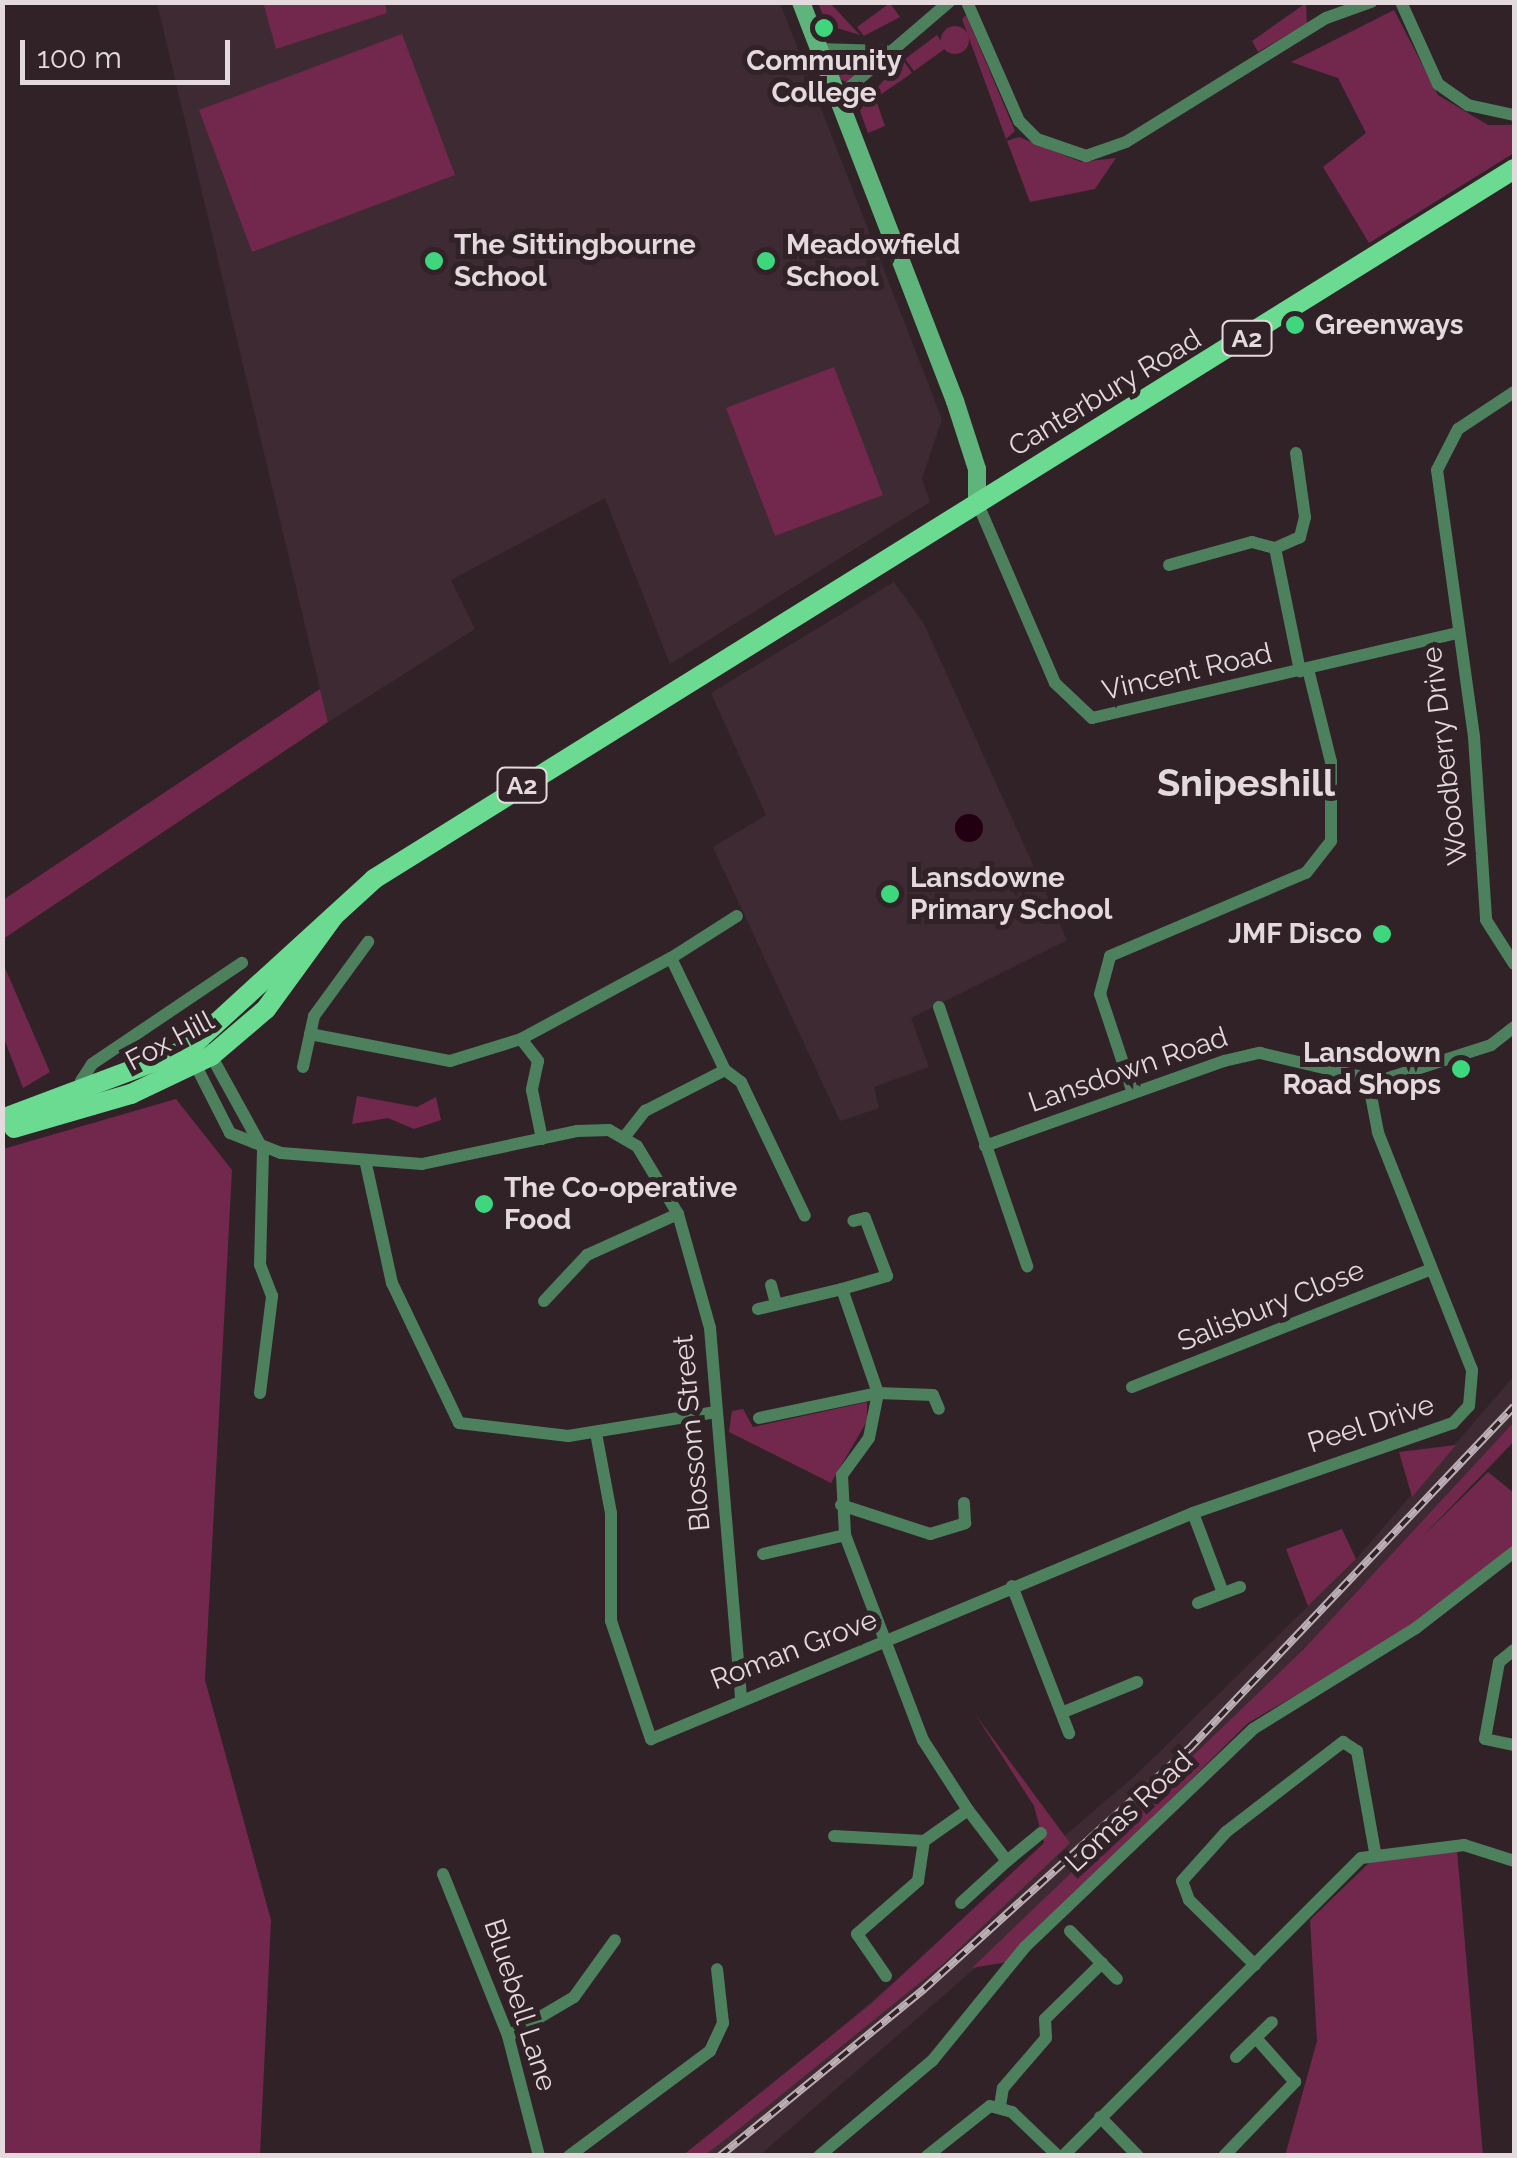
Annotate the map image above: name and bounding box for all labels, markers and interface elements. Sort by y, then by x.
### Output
marker: Community College [813,17,835,39]
scale bar [25,20,235,82]
text: 100 m [37,40,122,75]
place label: Community College [746,44,902,110]
place label: The Sittingbourne School [454,228,696,294]
place label: Meadowfield School [786,228,960,294]
marker: The Sittingbourne School [423,250,445,272]
marker: Meadowfield School [755,250,777,272]
place label: Greenways [1315,308,1464,342]
marker: Greenways [1284,314,1306,336]
road number: A2 [1220,318,1274,358]
street label: Canterbury Road [1002,322,1208,464]
street label: Vincent Road [1099,636,1275,708]
street label: Woodberry Drive [1415,644,1475,868]
district label: Snipeshill [1157,760,1335,806]
road number: A2 [494,765,550,805]
place label: Lansdowne Primary School [910,861,1113,927]
marker: Lansdowne Primary School [879,883,901,905]
place label: JMF Disco [1228,917,1362,951]
marker: JMF Disco [1371,923,1393,945]
street label: Fox Hill [120,1004,220,1078]
street label: Lansdown Road [1024,1020,1232,1120]
place label: Lansdown Road Shops [1282,1036,1441,1102]
marker: Lansdown Road Shops [1450,1058,1472,1080]
place label: The Co-operative Food [504,1171,737,1237]
marker: The Co-operative Food [473,1193,495,1215]
street label: Salisbury Close [1172,1253,1370,1359]
street label: Blossom Street [667,1333,717,1533]
street label: Peel Drive [1303,1388,1439,1460]
street label: Roman Grove [706,1603,882,1697]
street label: Lomas Road [1058,1745,1200,1879]
street label: Bluebell Lane [476,1914,564,2096]

